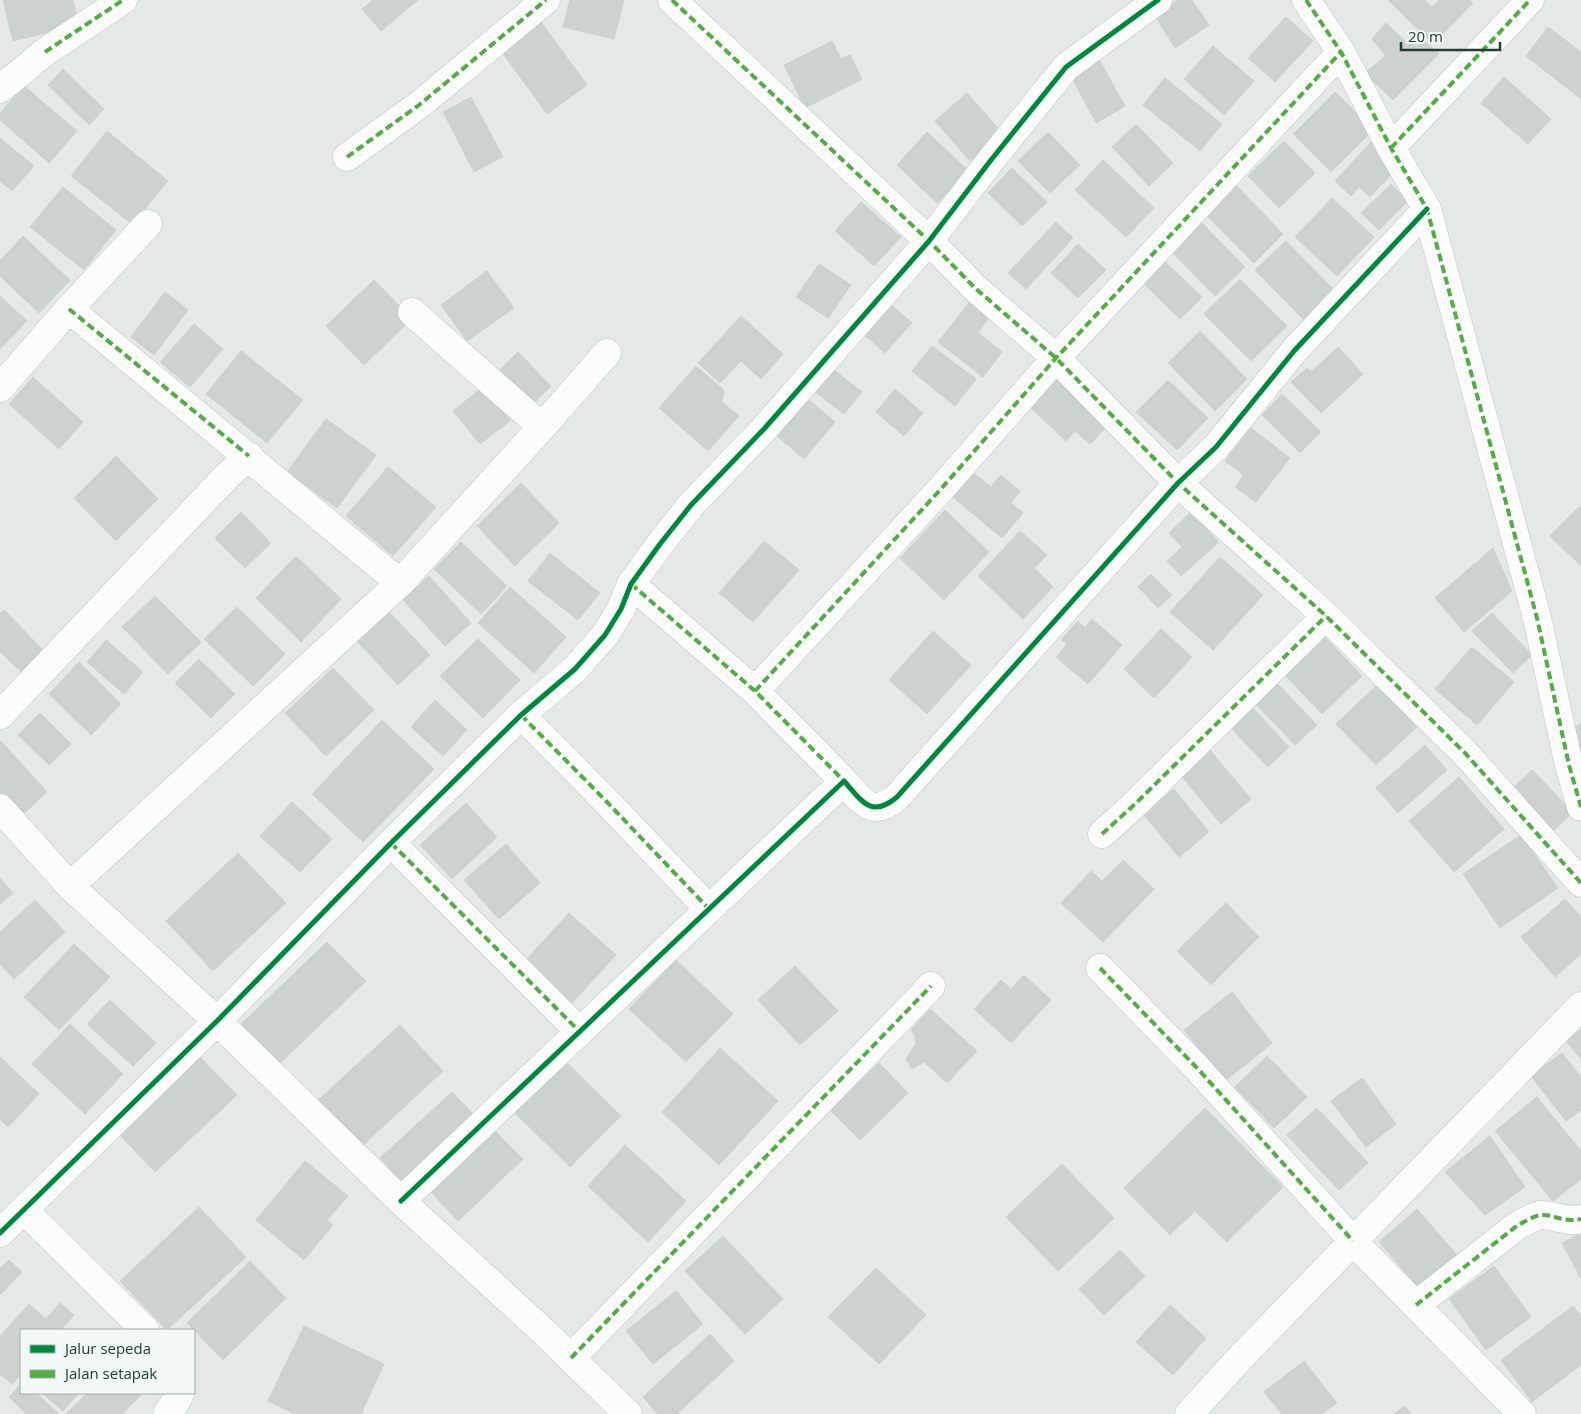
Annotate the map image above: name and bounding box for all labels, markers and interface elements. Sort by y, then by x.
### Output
scale bar [1401,20,1500,52]
text: 20 m [1408,26,1443,46]
legend [20,1329,195,1394]
text: Jalur sepeda [63,1338,151,1358]
text: Jalan setapak [63,1363,157,1383]

